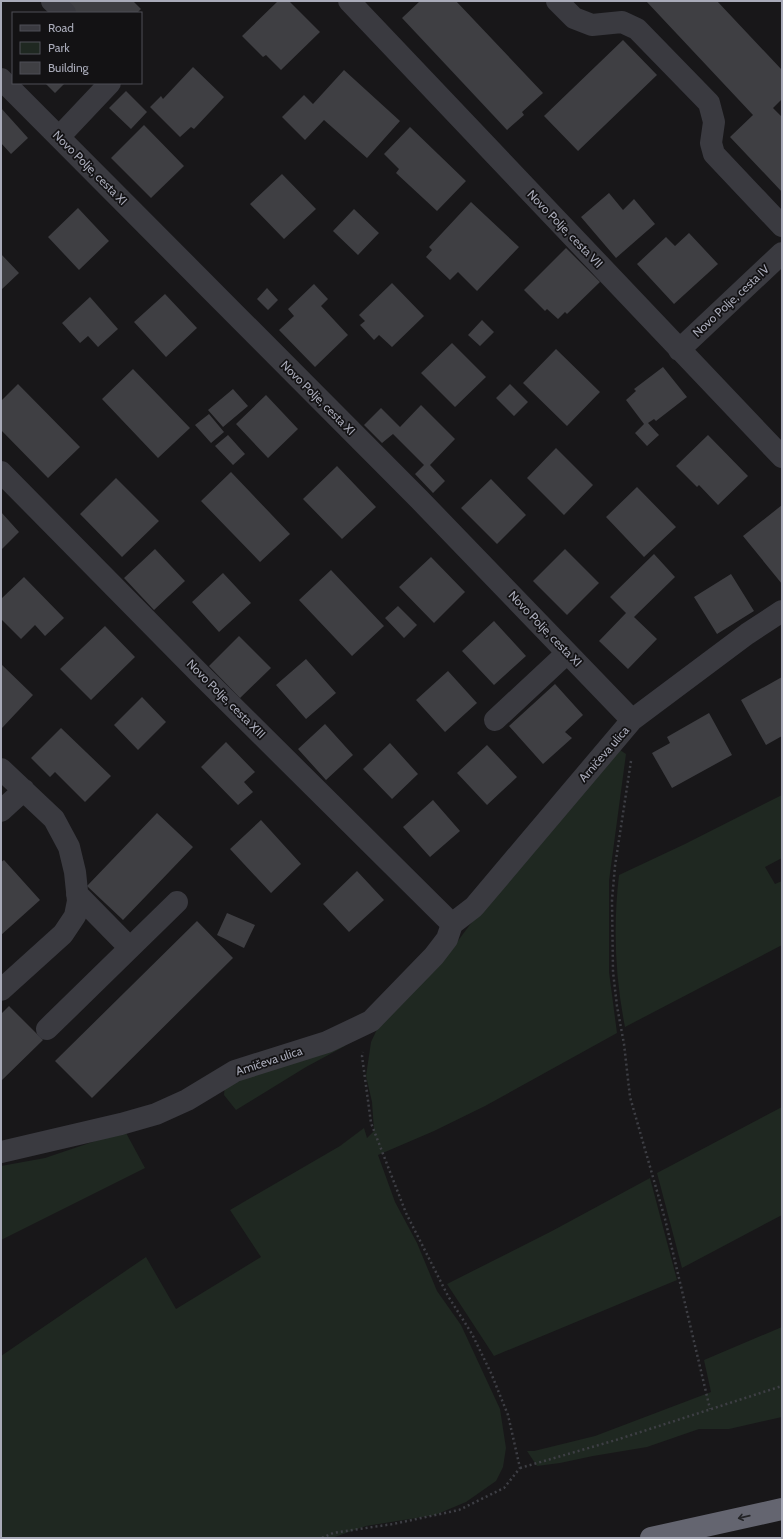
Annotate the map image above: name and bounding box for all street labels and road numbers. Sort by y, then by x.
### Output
street label: Novo Polje, cesta XI [50,127,131,208]
street label: Novo Polje, cesta VII [524,187,606,271]
street label: Novo Polje, cesta IV [689,261,773,340]
street label: Novo Polje, cesta XI [278,357,359,438]
street label: Novo Polje, cesta XI [506,588,585,670]
street label: Novo Polje, cesta XIII [184,656,269,741]
street label: Arničeva ulica [575,722,632,785]
street label: Amičeva ulica [234,1043,304,1078]

